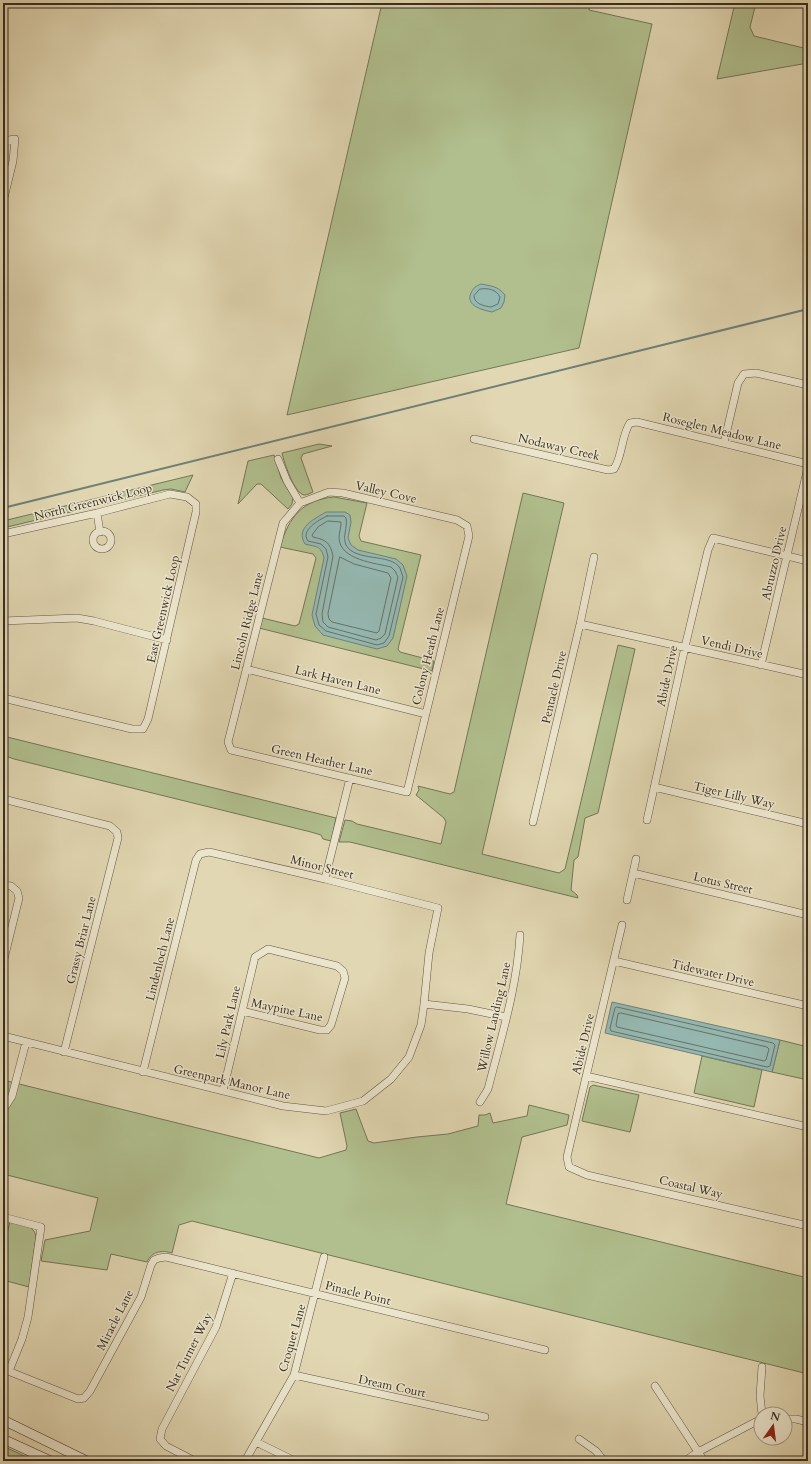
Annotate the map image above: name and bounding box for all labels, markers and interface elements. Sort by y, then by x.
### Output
street label: Roseglen Meadow Lane [661,408,783,454]
street label: Nodaway Creek [516,430,602,464]
street label: Valley Cove [354,477,418,507]
street label: North Greenwick Loop [32,480,154,524]
street label: Abruzzo Drive [758,524,790,602]
street label: East Greenwick Loop [143,554,183,664]
street label: Lincoln Ridge Lane [227,570,267,672]
street label: Colony Heath Lane [408,605,448,707]
street label: Vendi Drive [699,632,765,662]
street label: Abide Drive [653,644,681,708]
street label: Pentacle Drive [538,649,570,725]
street label: Lark Haven Lane [293,662,383,698]
street label: Green Heather Lane [270,741,374,779]
street label: Tiger Lilly Way [692,778,777,812]
street label: Minor Street [289,851,355,883]
street label: Lotus Street [692,868,754,898]
street label: Grassy Briar Lane [62,894,100,986]
street label: Lindenloch Lane [142,916,178,1002]
street label: Tidewater Drive [670,956,756,990]
street label: Willow Landing Lane [473,960,514,1075]
street label: Lily Park Lane [212,984,244,1060]
street label: Maypine Lane [250,995,324,1025]
street label: Abide Drive [568,1012,598,1076]
street label: Greenpark Manor Lane [172,1061,292,1103]
street label: Coastal Way [658,1172,725,1202]
street label: Pinacle Point [323,1277,393,1309]
street label: Miracle Lane [93,1287,137,1353]
street label: Croquet Lane [275,1302,309,1374]
street label: Nat Turner Way [162,1309,216,1394]
street label: Dream Court [357,1371,427,1401]
north arrow [753,1406,793,1446]
text: N [769,1408,782,1425]

